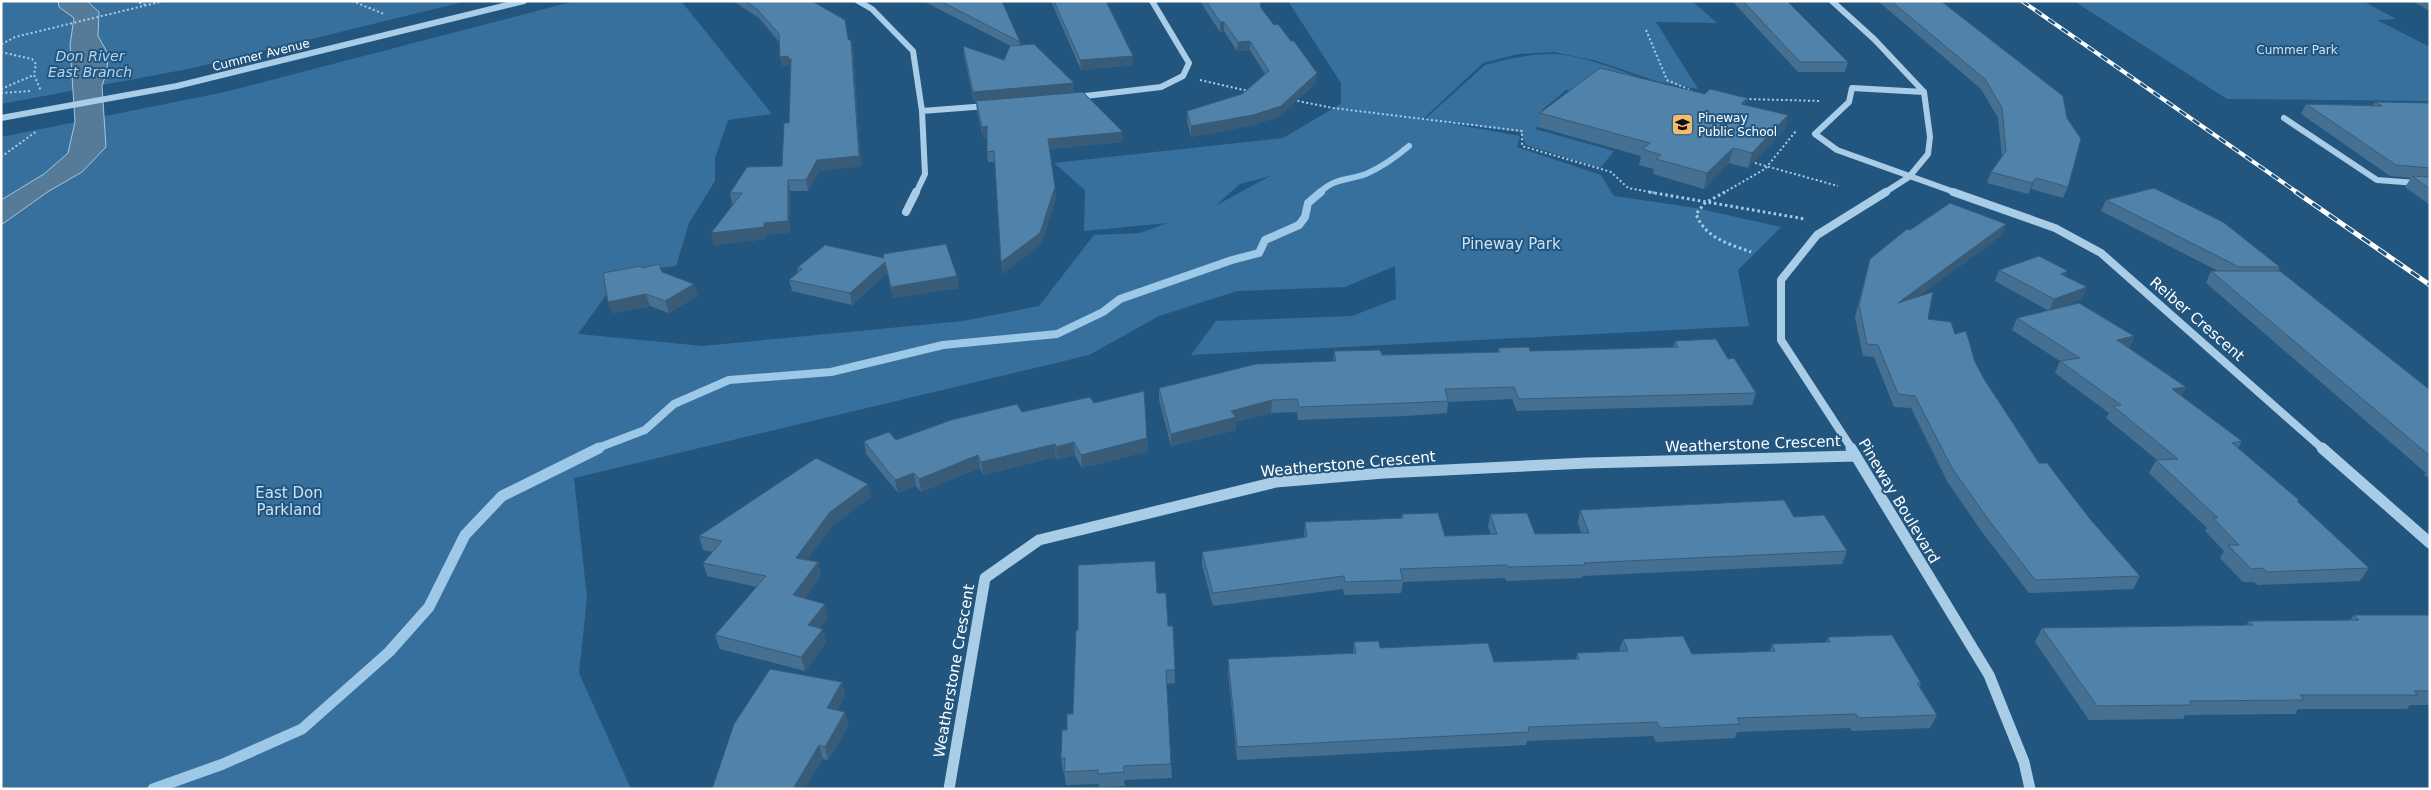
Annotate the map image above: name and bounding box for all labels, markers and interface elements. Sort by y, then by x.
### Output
street label: Cummer Avenue [211,36,311,74]
park label: Cummer Park [2256,43,2338,57]
water label: Don River East Branch [48,48,132,80]
place label: Pineway Public School [1698,111,1777,139]
school or university icon: Pineway Public School [1670,113,1694,137]
park label: Pineway Park [1461,235,1561,253]
street label: Reiber Crescent [2146,273,2248,365]
street label: Weatherstone Crescent [1665,432,1841,456]
street label: Pineway Boulevard [1855,435,1943,567]
street label: Weatherstone Crescent [1260,447,1436,481]
park label: East Don Parkland [255,484,323,519]
street label: Weatherstone Crescent [930,583,978,759]

